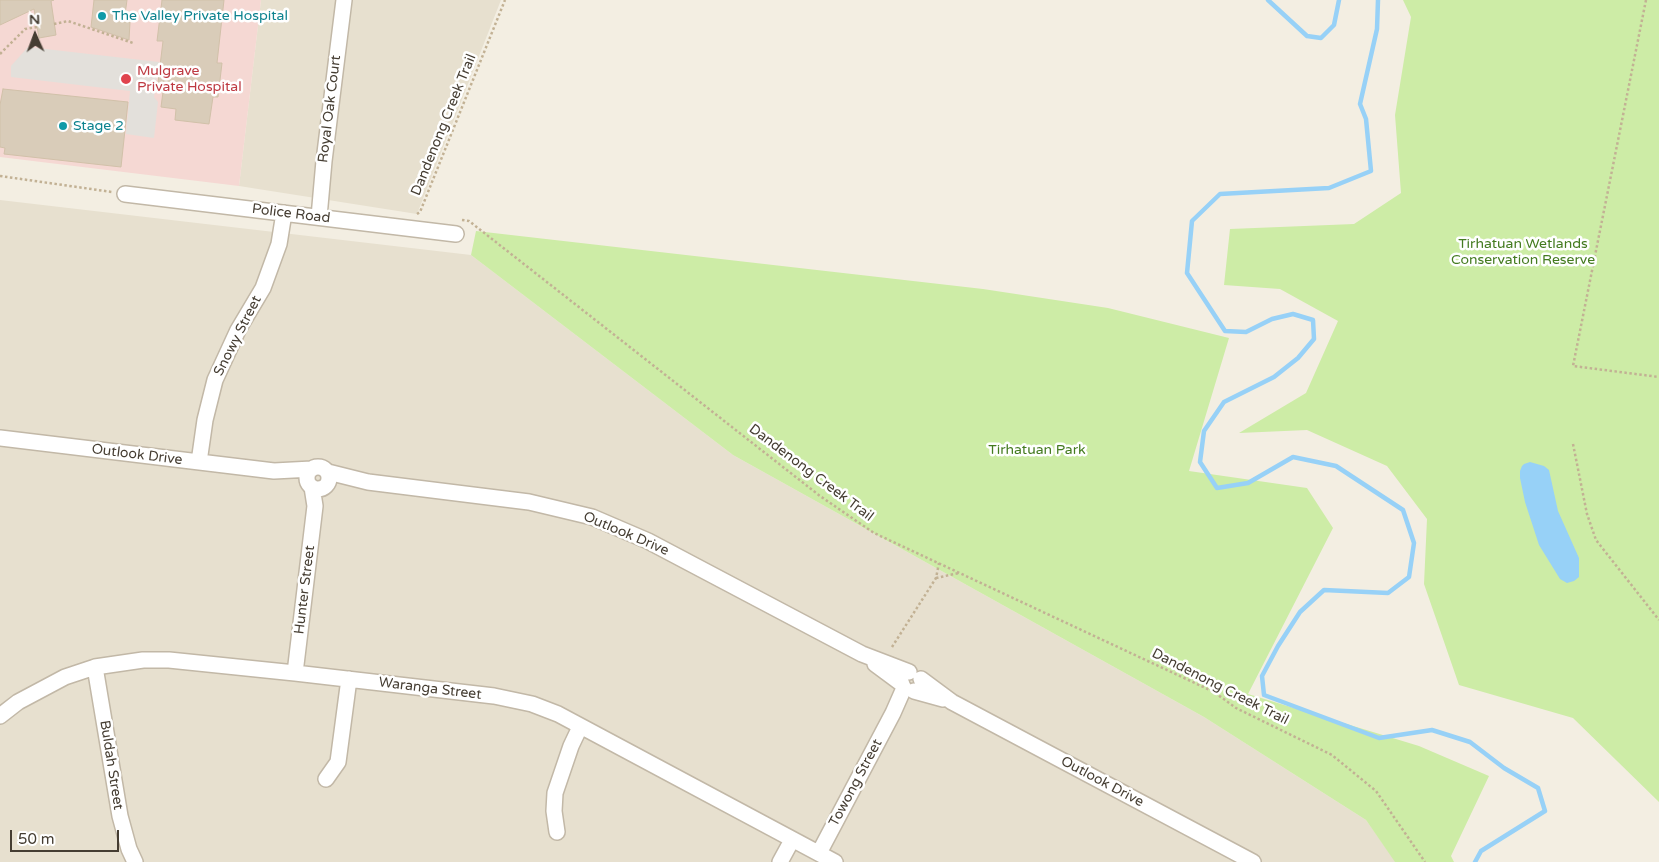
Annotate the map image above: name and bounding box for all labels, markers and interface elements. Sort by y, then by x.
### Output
place label: The Valley Private Hospital [112,8,288,24]
north arrow [10,10,60,60]
marker: The Valley Private Hospital [96,10,108,22]
text: N [29,11,40,28]
street label: Dandenong Creek Trail [408,52,480,198]
street label: Royal Oak Court [315,54,345,164]
place label: Mulgrave Private Hospital [137,63,242,95]
marker: Mulgrave Private Hospital [119,72,133,86]
place label: Stage 2 [73,118,124,134]
marker: Stage 2 [57,120,69,132]
street label: Police Road [251,201,331,227]
park label: Tirhatuan Wetlands Conservation Reserve [1451,236,1595,268]
street label: Snowy Street [211,293,265,379]
street label: Dandenong Creek Trail [746,421,876,525]
street label: Outlook Drive [91,441,183,469]
park label: Tirhatuan Park [988,442,1086,458]
street label: Outlook Drive [581,508,671,560]
street label: Hunter Street [291,545,319,635]
street label: Dandenong Creek Trail [1149,645,1291,729]
street label: Waranga Street [378,674,482,704]
street label: Buldah Street [96,719,126,811]
street label: Towong Street [826,736,886,830]
street label: Outlook Drive [1058,753,1146,811]
scale bar [12,820,121,852]
text: 50 m [18,830,55,848]

